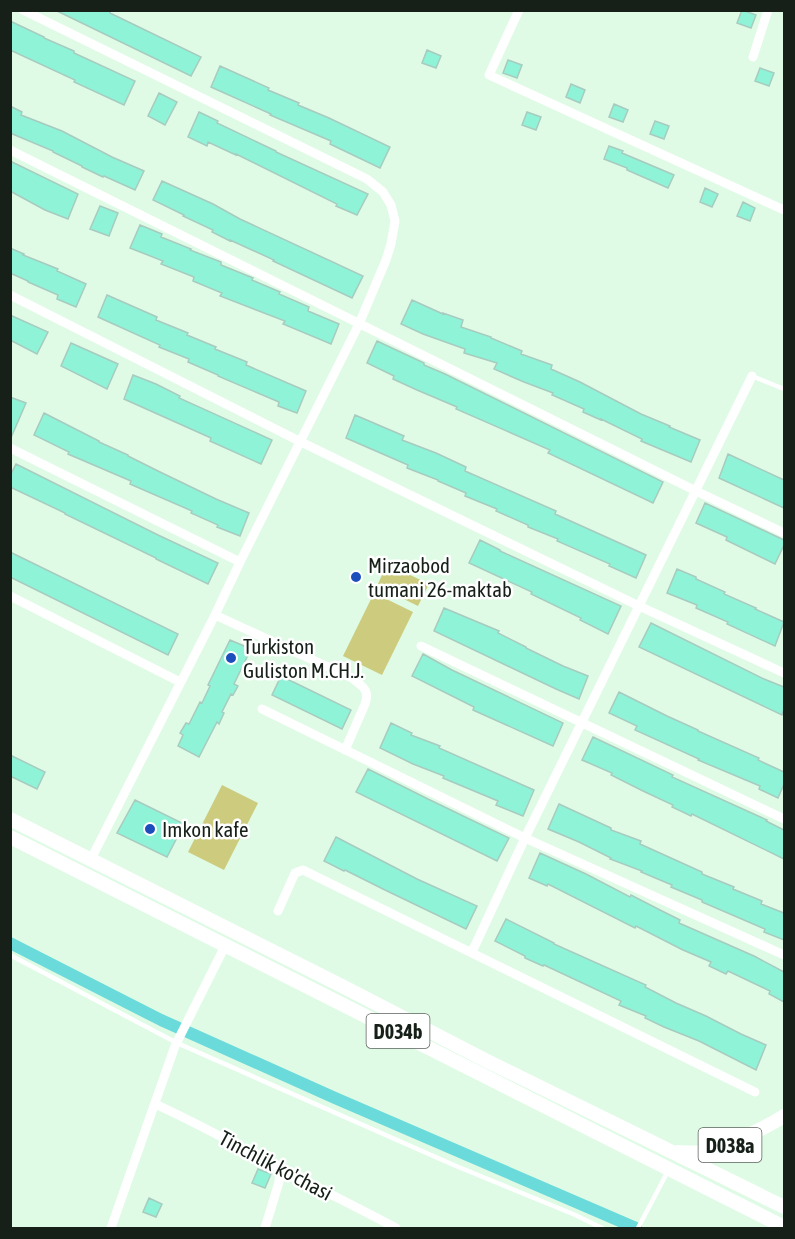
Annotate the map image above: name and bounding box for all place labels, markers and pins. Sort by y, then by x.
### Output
place label: Mirzaobod tumani 26-maktab [368,553,512,601]
marker: Mirzaobod tumani 26-maktab [349,570,363,584]
place label: Turkiston Guliston M.CH.J. [243,634,364,682]
marker: Turkiston Guliston M.CH.J. [224,651,238,665]
place label: Imkon kafe [162,817,249,841]
marker: Imkon kafe [143,822,157,836]

